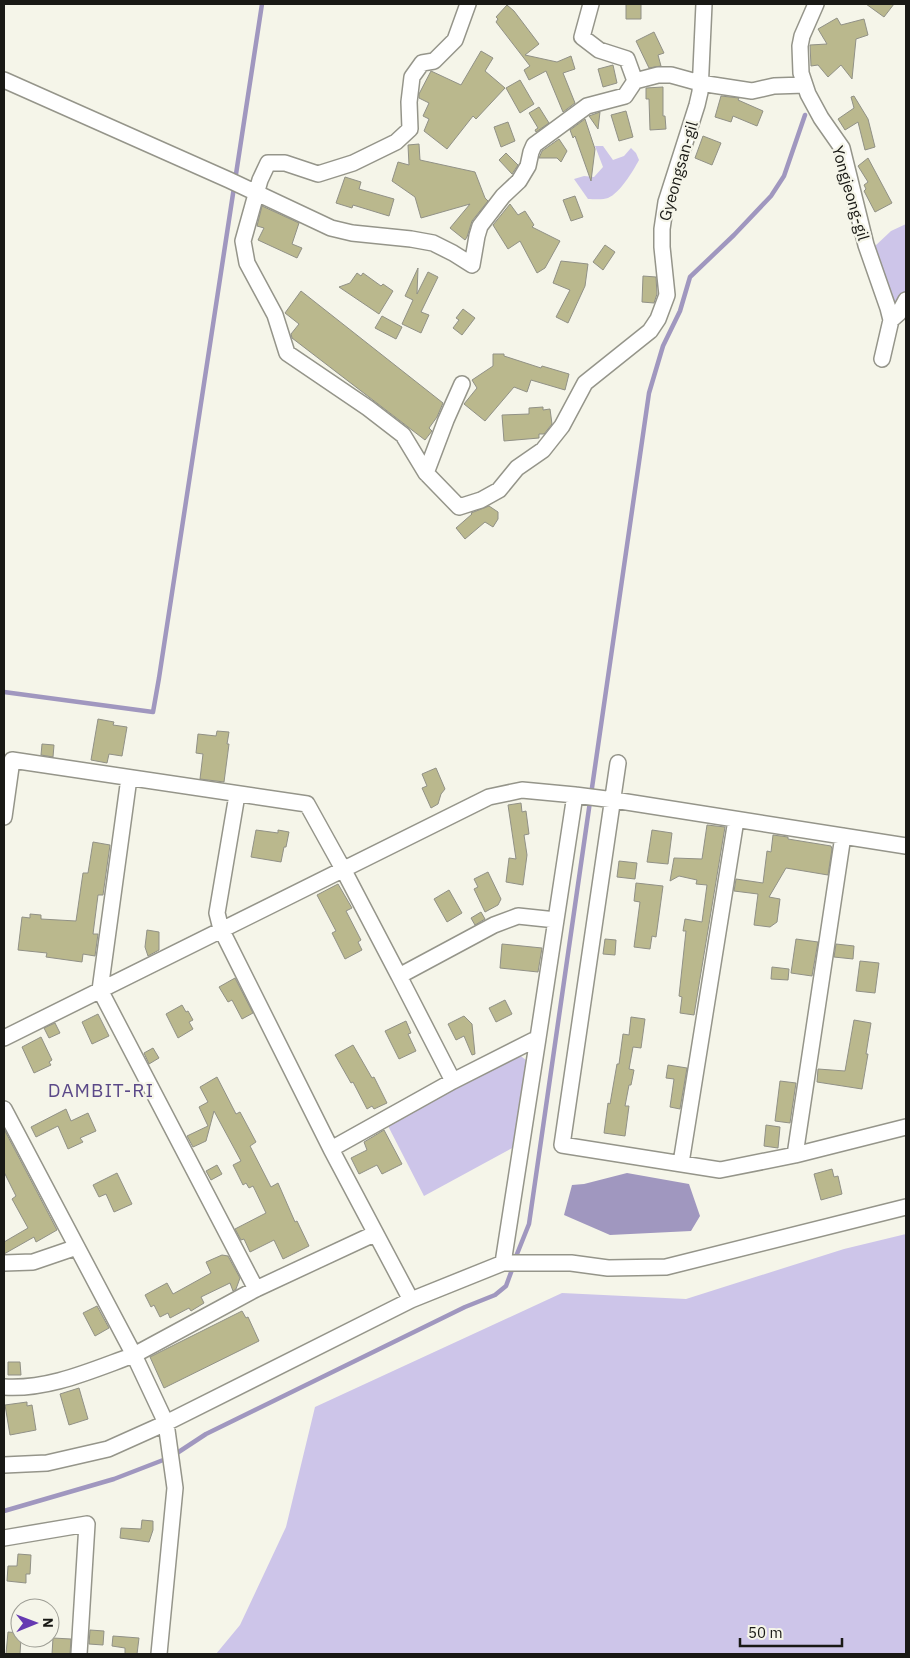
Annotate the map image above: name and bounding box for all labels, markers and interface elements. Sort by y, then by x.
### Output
street label: Gyeongsan-gil [654,119,702,223]
street label: Yongjeong-gil [828,143,874,243]
district label: DAMBIT-RI [48,1078,154,1102]
north arrow [10,1598,60,1648]
scale bar [740,1616,842,1648]
text: N [39,1618,57,1628]
text: 50 m [748,1623,783,1642]

